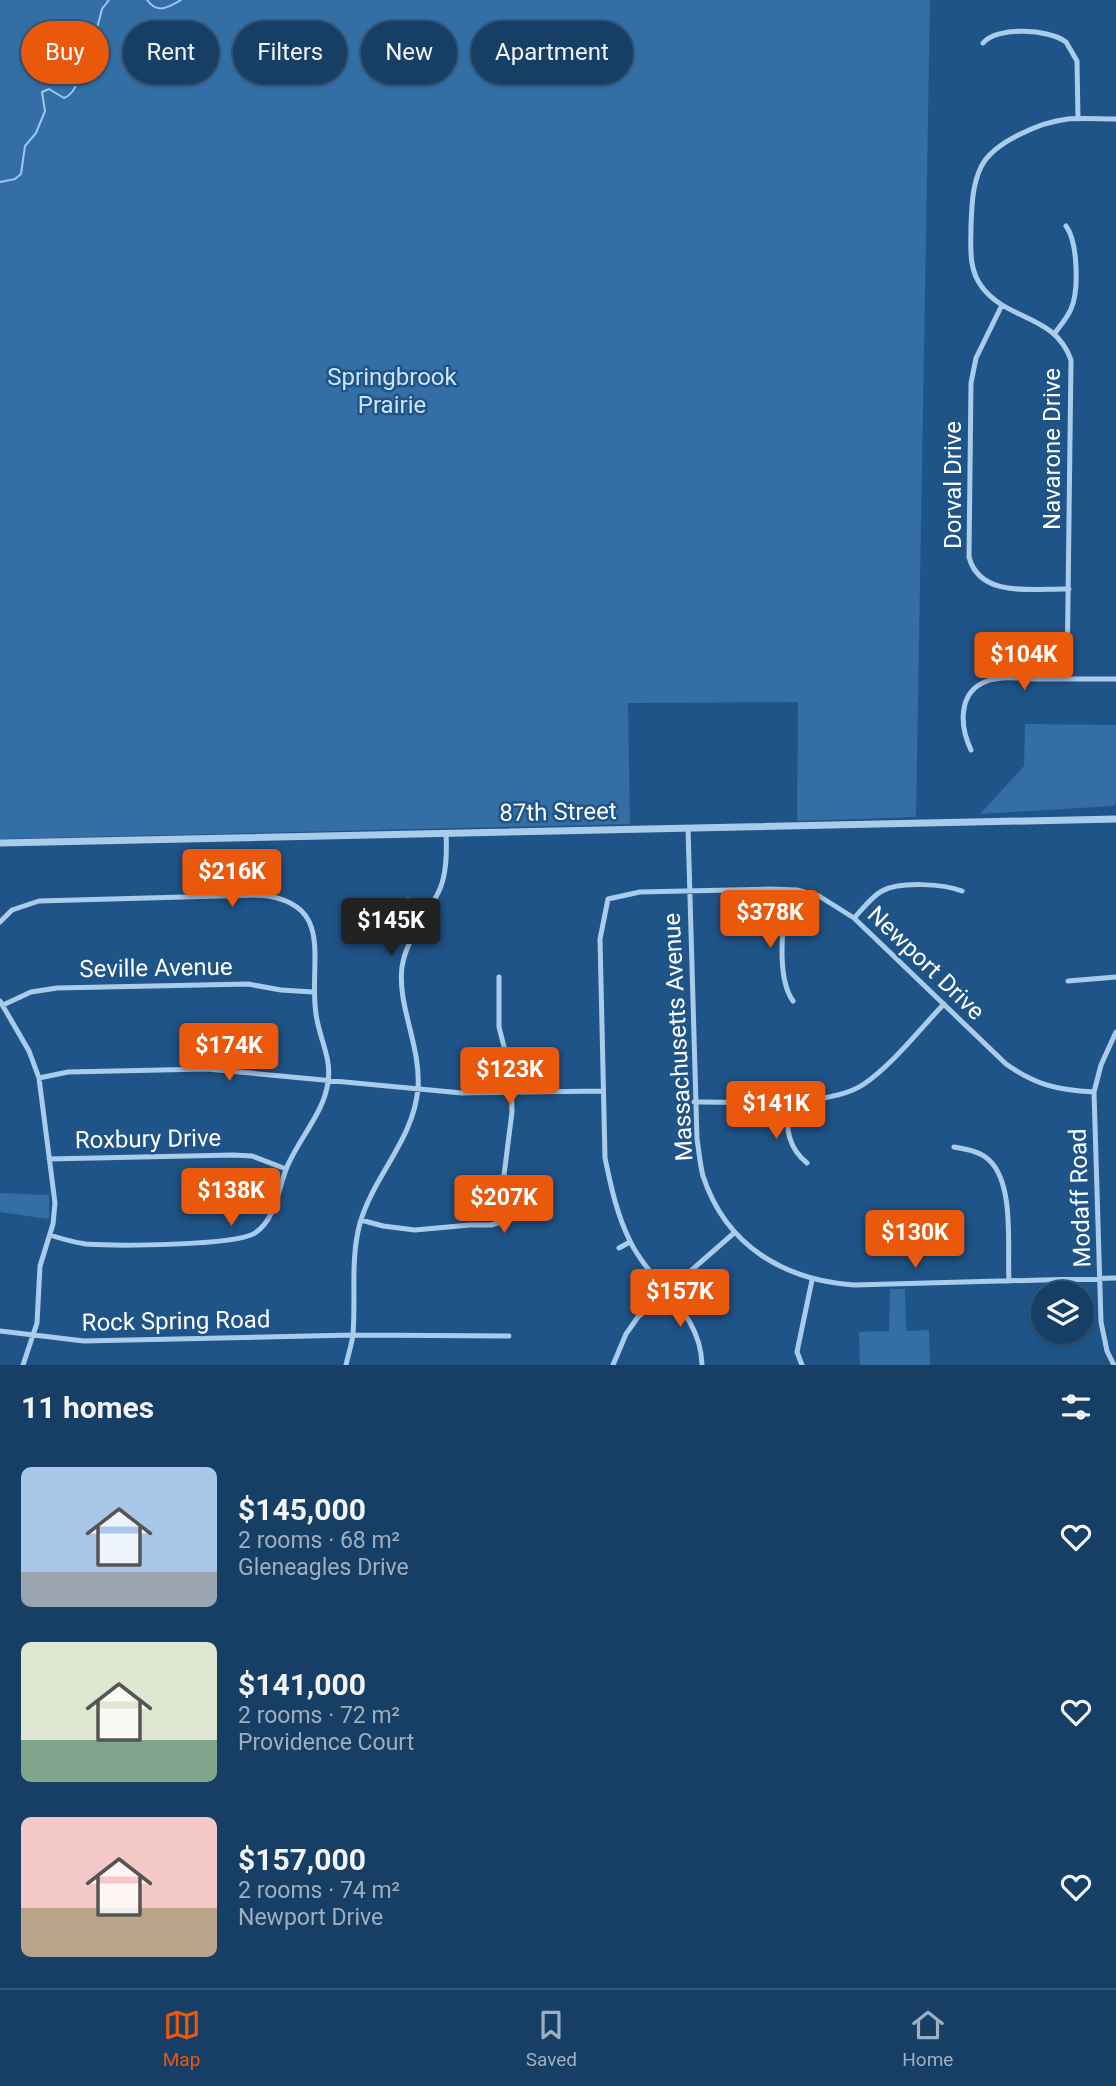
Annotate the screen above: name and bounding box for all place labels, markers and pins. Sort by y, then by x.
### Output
pin: $104K [975,632,1073,692]
pin: $216K [183,850,281,909]
pin: $378K [721,890,819,950]
pin: $145K [342,898,440,958]
pin: $174K [180,1024,278,1083]
pin: $123K [461,1048,559,1107]
pin: $141K [727,1082,825,1141]
pin: $138K [182,1168,280,1228]
pin: $207K [455,1176,553,1235]
pin: $130K [866,1210,964,1270]
pin: $157K [631,1270,729,1329]

